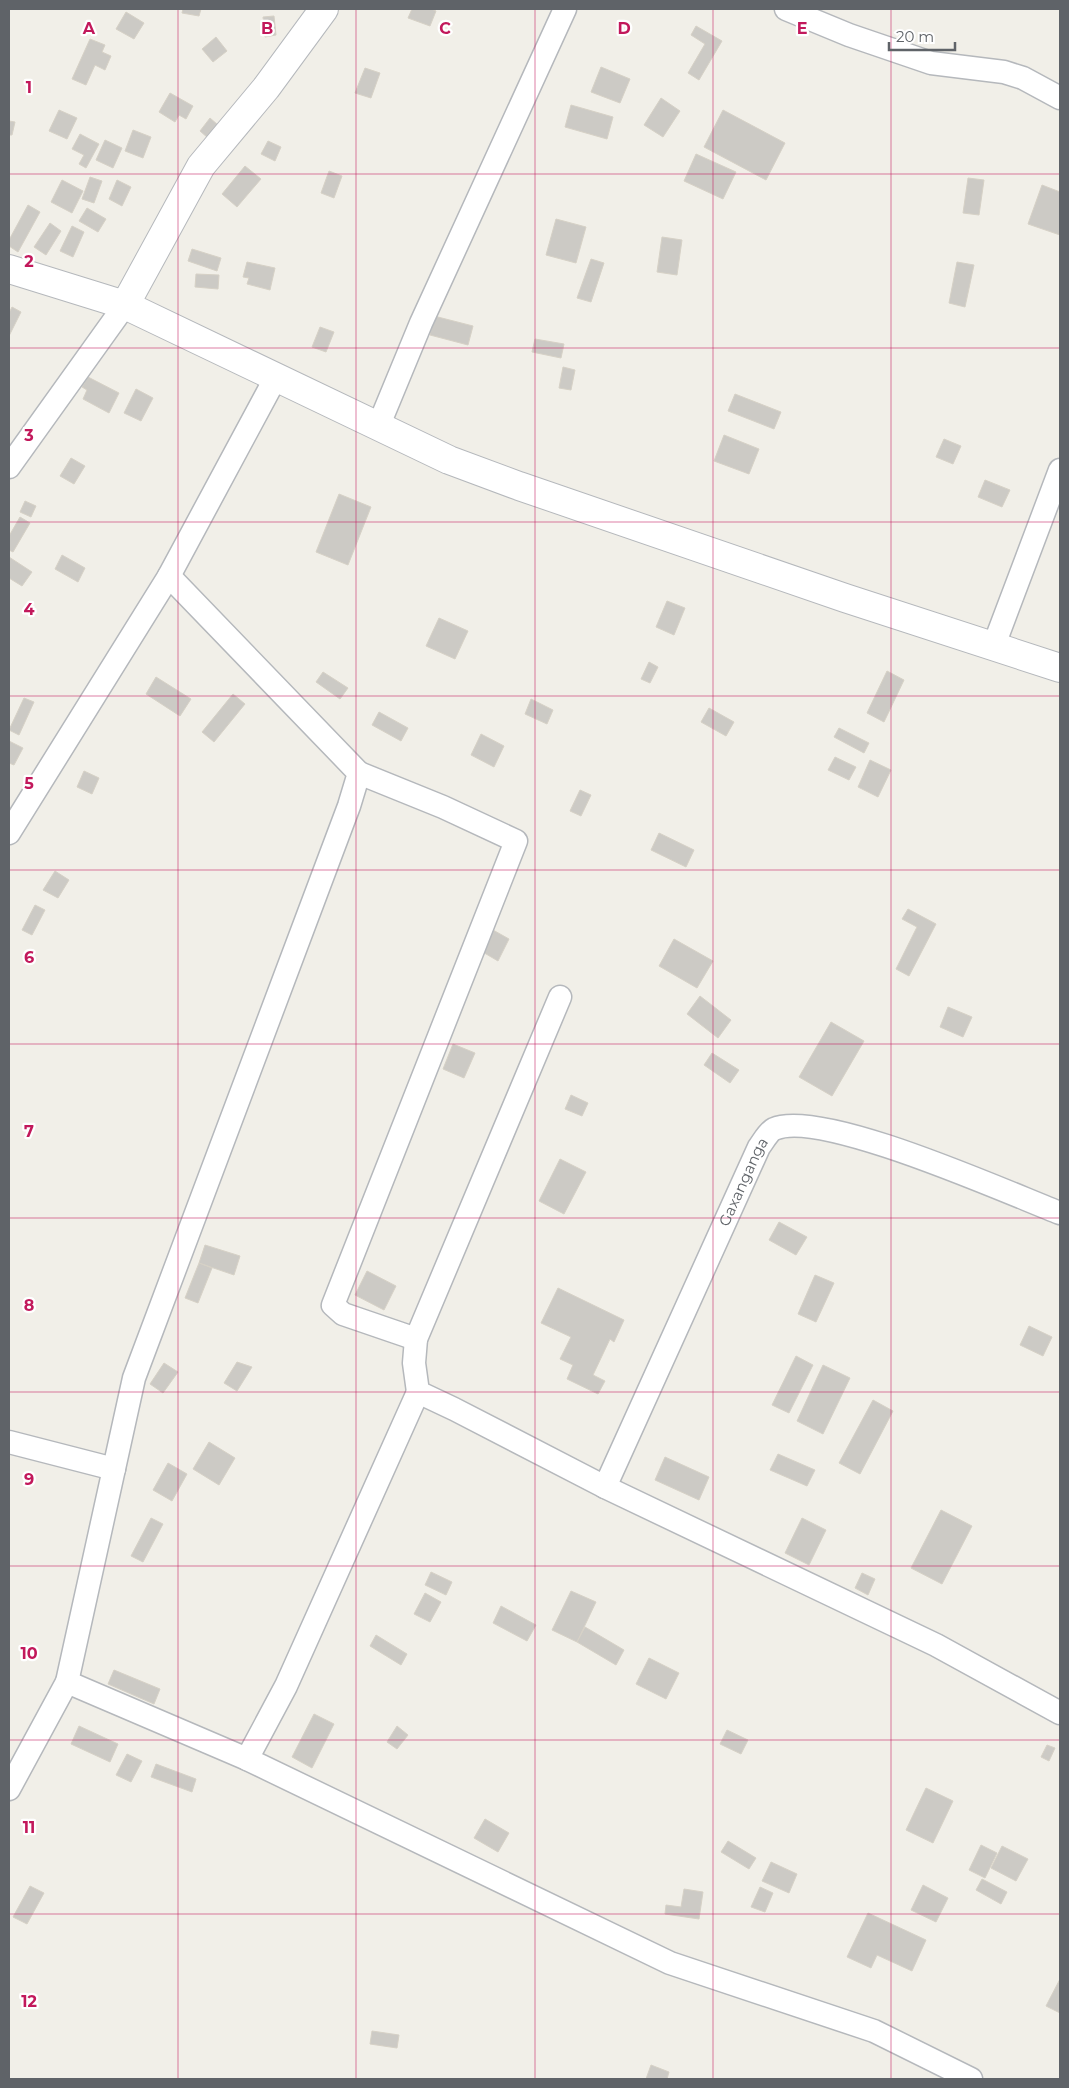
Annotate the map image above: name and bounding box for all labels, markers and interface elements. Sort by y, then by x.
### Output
text: A [82,19,96,38]
text: B [261,19,273,38]
text: C [439,19,451,38]
text: D [617,19,631,38]
text: E [797,19,807,38]
scale bar [889,20,955,52]
text: 20 m [896,27,934,46]
text: 1 [26,78,32,97]
text: 2 [24,252,34,271]
text: 3 [23,426,34,445]
text: 4 [23,600,35,619]
text: 5 [24,774,34,793]
text: 6 [24,948,34,967]
text: 7 [24,1122,34,1141]
street label: Gaxanganga [714,1134,772,1229]
text: 8 [24,1296,34,1315]
text: 9 [24,1470,34,1489]
text: 10 [20,1644,38,1663]
text: 11 [23,1818,35,1837]
text: 12 [21,1992,37,2011]

